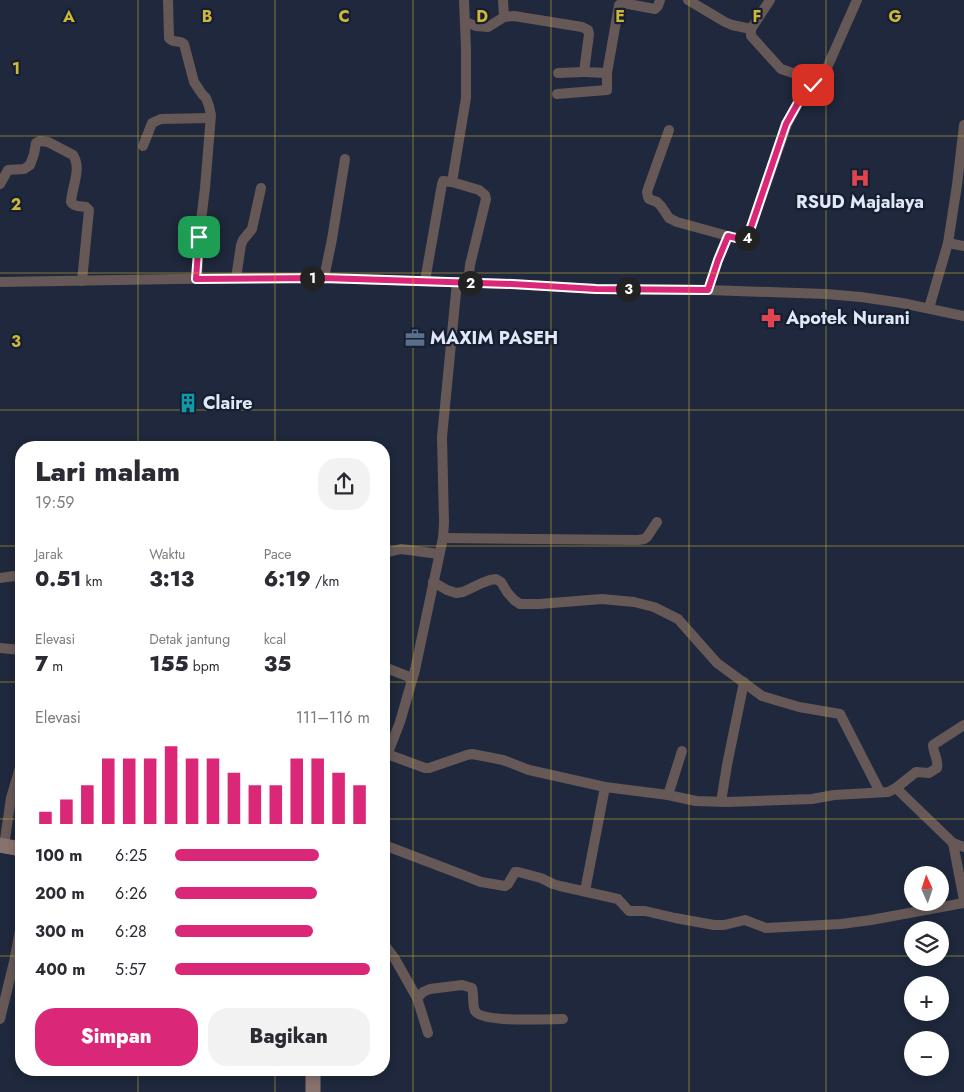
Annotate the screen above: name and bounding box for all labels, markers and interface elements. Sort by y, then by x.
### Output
text: A [62,5,75,28]
text: B [202,5,212,28]
text: C [338,5,350,28]
text: D [476,5,488,28]
text: E [615,5,625,28]
text: F [753,5,761,28]
text: G [888,5,902,28]
text: 1 [12,57,20,80]
pin [792,64,834,106]
icon: check [799,71,827,99]
hospital icon: RSUD Majalaya [849,167,871,189]
place label: RSUD Majalaya [796,189,924,215]
text: 2 [11,193,21,216]
pin [178,216,220,258]
icon: arrive [185,223,213,251]
pin: 4 [734,226,760,250]
text: 4 [743,228,752,248]
pin: 1 [300,266,324,290]
text: 1 [309,268,316,288]
pin: 2 [458,270,482,296]
text: 2 [466,273,475,293]
pin: 3 [616,276,640,302]
text: 3 [624,279,633,299]
place label: Apotek Nurani [785,305,910,331]
pharmacy icon: Apotek Nurani [760,307,782,329]
place label: MAXIM PASEH [430,325,558,351]
office icon: MAXIM PASEH [404,327,426,349]
text: 3 [11,330,21,353]
place label: Claire [203,390,253,416]
building icon: Claire [177,392,199,414]
text: Lari malam [35,451,180,492]
button: share [318,458,370,510]
text: 19:59 [35,491,74,514]
text: Jarak [35,544,63,564]
text: Waktu [149,544,185,564]
text: Pace [264,544,292,564]
text: 0.51 [35,564,81,594]
text: 3:13 [149,564,194,594]
text: 6:19 [264,564,311,594]
text: km [81,571,103,591]
text: /km [311,571,339,591]
text: Elevasi [35,629,75,649]
text: Detak jantung [149,629,230,649]
text: kcal [264,629,286,649]
text: 7 [35,649,48,679]
text: 155 [149,649,189,679]
text: 35 [264,649,291,679]
text: m [48,656,63,676]
text: bpm [189,656,220,676]
text: Elevasi [35,706,81,729]
text: 111–116 m [296,706,370,729]
text: 100 m [35,844,82,867]
text: 6:25 [115,844,147,867]
north arrow [904,866,949,911]
map controls [904,866,949,1076]
text: 200 m [35,882,85,905]
text: 6:26 [115,882,147,905]
text: 300 m [35,920,84,943]
text: 6:28 [115,920,147,943]
button: layers [904,921,949,966]
text: 400 m [35,958,85,981]
text: 5:57 [115,958,146,981]
button: + [904,976,949,1021]
button: Simpan [35,1008,198,1066]
button: Bagikan [208,1008,370,1066]
button: − [904,1031,949,1076]

